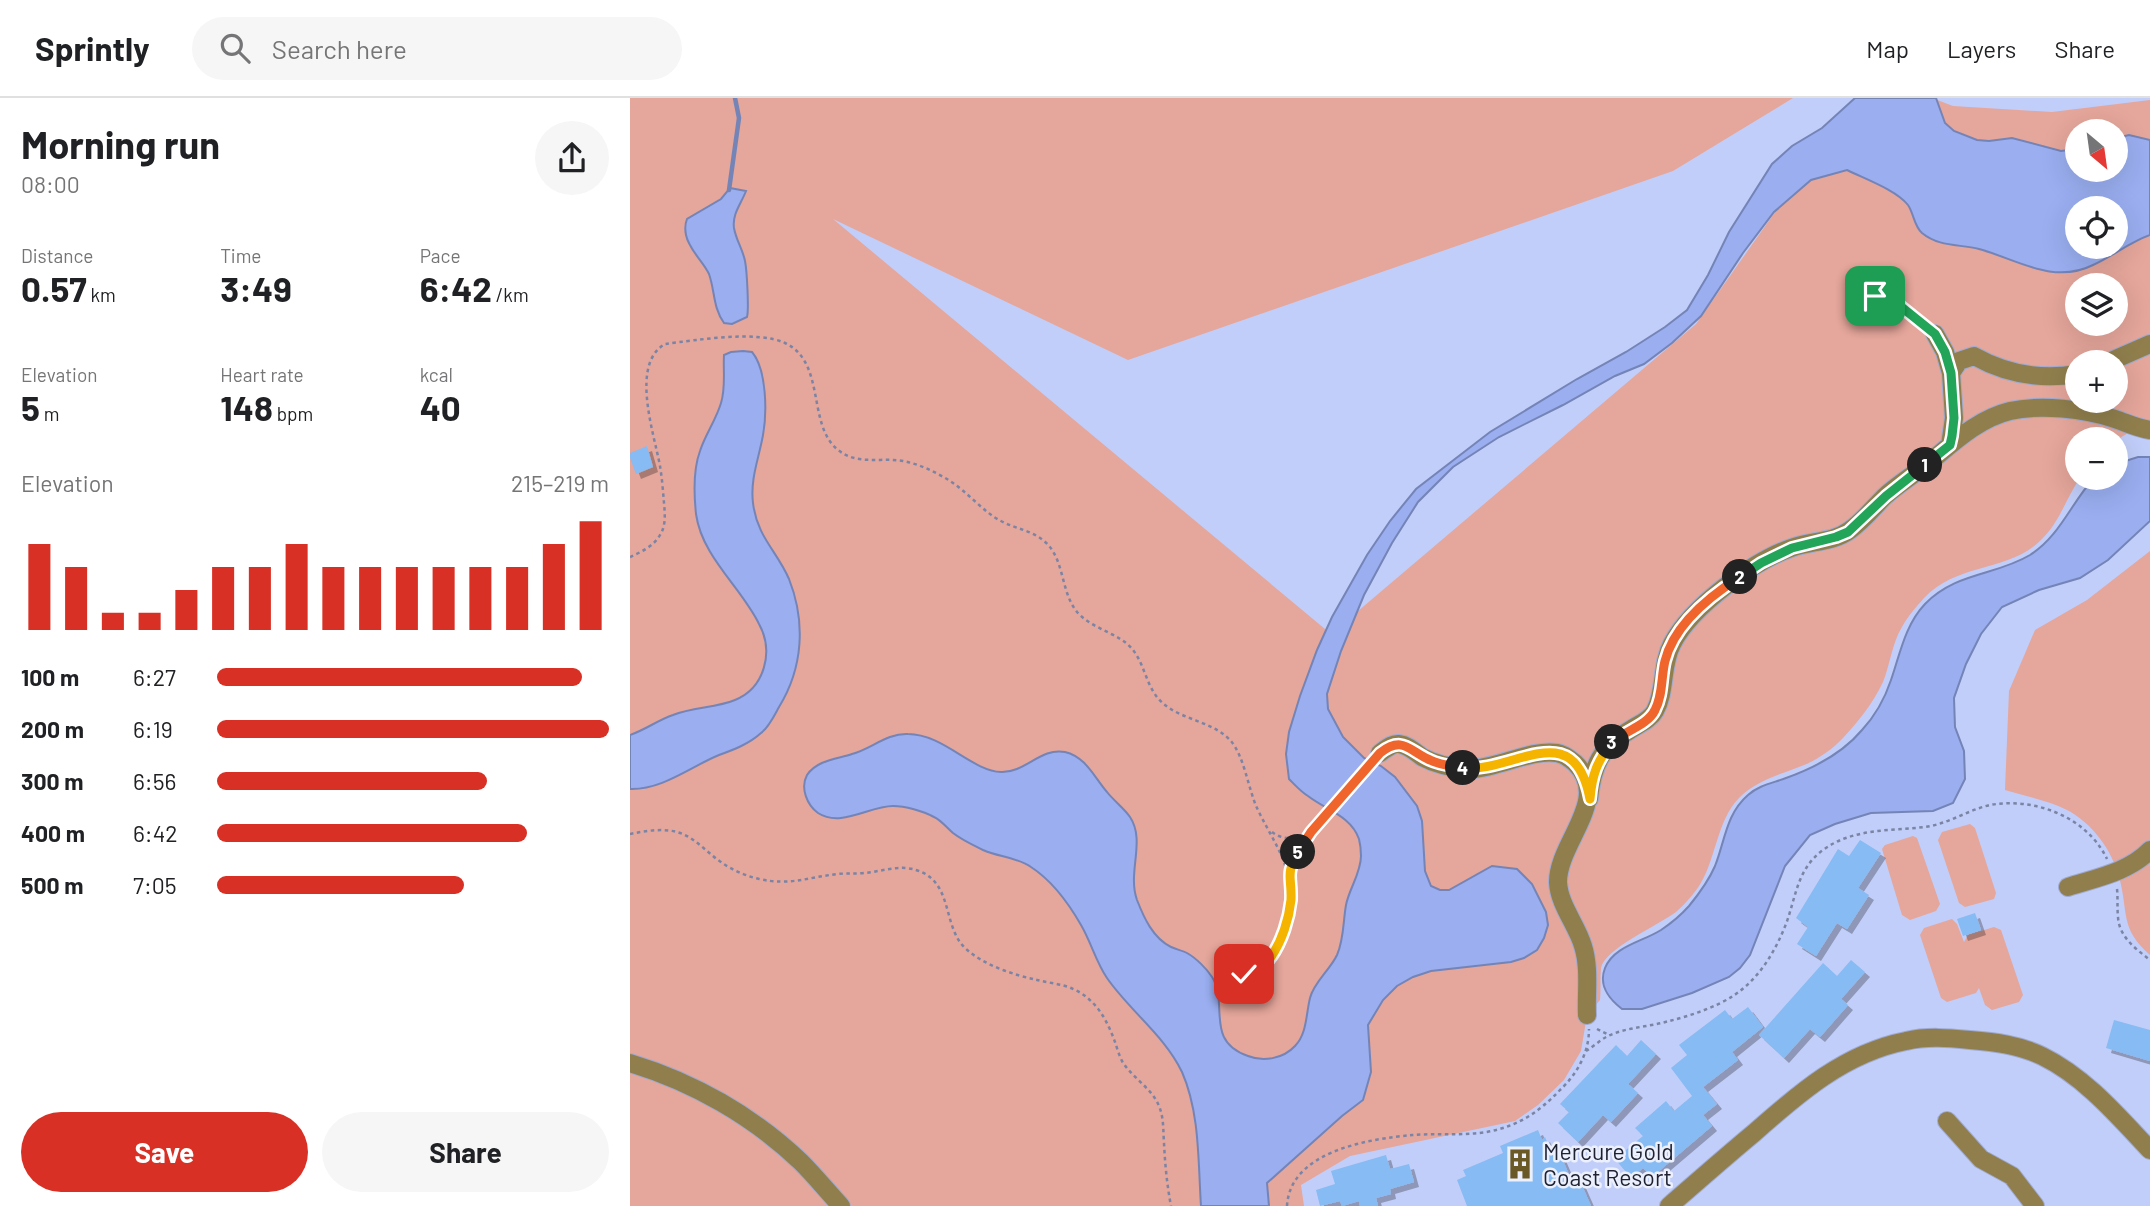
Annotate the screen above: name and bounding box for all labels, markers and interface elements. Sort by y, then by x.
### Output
search box [192,17,682,80]
text: Sprintly [35,28,150,68]
icon: search [216,29,254,67]
text: Search here [272,33,407,64]
text: Map [1866,34,1909,63]
text: Layers [1947,34,2016,63]
text: Share [2054,34,2115,63]
north arrow [2065,119,2128,182]
map controls [2065,119,2128,490]
text: Morning run [21,121,220,167]
button: share [535,121,609,195]
text: 08:00 [21,170,80,198]
button: locate [2065,196,2128,259]
text: Distance [21,244,93,267]
text: Time [220,244,261,267]
text: Pace [420,244,461,267]
pin [1845,266,1905,326]
text: 0.57 [21,267,87,309]
text: 3:49 [220,267,292,309]
text: 6:42 [420,267,492,309]
button: layers [2065,273,2128,336]
icon: arrive [1856,277,1894,315]
text: km [87,283,116,306]
text: /km [492,283,529,306]
button: + [2065,350,2128,413]
text: Elevation [21,363,98,386]
text: Heart rate [220,363,304,386]
text: kcal [420,363,453,386]
text: 5 [21,386,40,428]
text: 148 [220,386,273,428]
text: 40 [420,386,461,428]
text: m [40,402,59,425]
text: bpm [273,402,313,425]
button: − [2065,427,2128,490]
pin: 1 [1908,448,1942,482]
text: 1 [1921,453,1928,476]
text: Elevation [21,469,114,497]
text: 215–219 m [511,469,609,497]
pin: 2 [1722,560,1758,594]
text: 2 [1734,565,1745,588]
text: 100 m [21,663,79,691]
text: 6:27 [133,663,176,691]
text: 200 m [21,715,84,743]
text: 6:19 [133,715,173,743]
pin: 3 [1594,724,1630,760]
text: 3 [1606,730,1617,753]
pin: 4 [1446,750,1480,786]
text: 4 [1457,756,1468,779]
text: 300 m [21,767,83,795]
text: 6:56 [133,767,176,795]
text: 400 m [21,819,85,847]
text: 6:42 [133,819,178,847]
pin: 5 [1280,834,1316,870]
text: 5 [1292,840,1303,863]
text: 500 m [21,871,83,899]
text: 7:05 [133,871,177,899]
pin [1214,944,1274,1004]
icon: check [1225,955,1263,993]
button: Save [21,1112,308,1192]
button: Share [322,1112,609,1192]
place label: Mercure Gold Coast Resort [1543,1137,1674,1191]
building icon: Mercure Gold Coast Resort [1503,1147,1537,1181]

